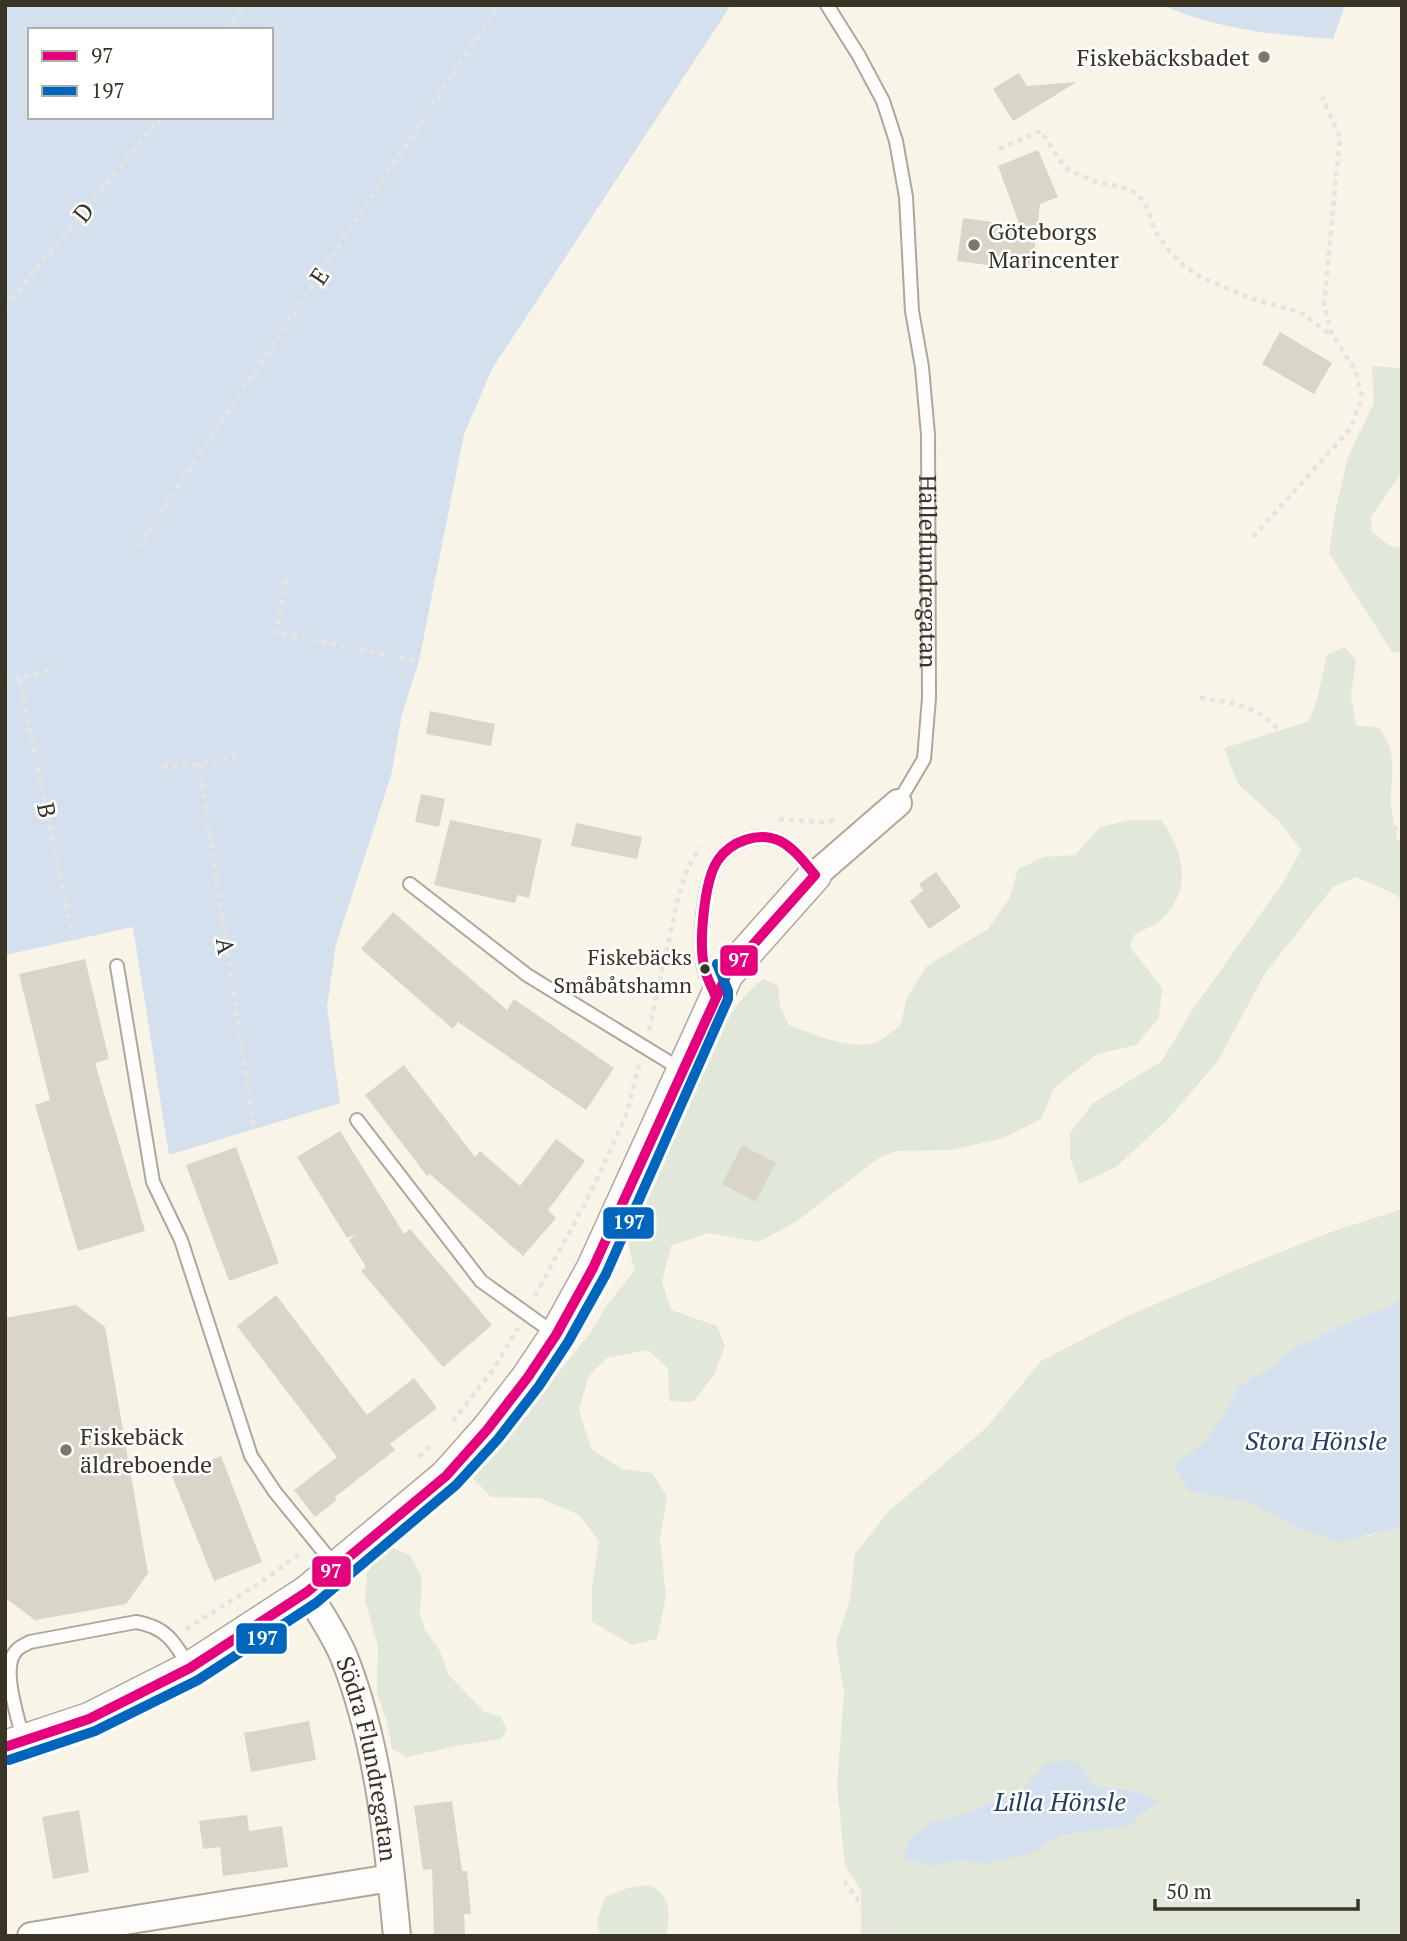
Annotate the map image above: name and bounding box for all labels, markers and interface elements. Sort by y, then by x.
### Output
legend [28,28,273,119]
text: 97 [91,41,113,69]
place label: Fiskebäcksbadet [1077,41,1250,73]
marker: Fiskebäcksbadet [1256,49,1272,65]
text: 197 [91,76,125,104]
street label: D [65,195,101,229]
place label: Göteborgs Marincenter [988,215,1120,275]
marker: Göteborgs Marincenter [966,237,982,253]
street label: E [302,261,336,291]
street label: Hälleflundregatan [912,475,945,668]
street label: B [30,799,64,821]
street label: A [209,935,243,957]
place label: Fiskebäcks Småbåtshamn [553,942,692,999]
line badge: 97 [719,944,759,977]
text: 97 [728,947,750,972]
marker: Fiskebäcks Småbåtshamn [698,962,712,976]
line badge: 197 [602,1206,655,1240]
text: 197 [613,1209,645,1234]
place label: Fiskebäck äldreboende [80,1420,212,1480]
water label: Stora Hönsle [1245,1423,1387,1457]
marker: Fiskebäck äldreboende [58,1442,74,1458]
line badge: 97 [311,1555,352,1588]
text: 97 [320,1558,342,1583]
line badge: 197 [235,1622,288,1655]
text: 197 [246,1625,278,1650]
street label: Södra Flundregatan [329,1652,405,1863]
water label: Lilla Hönsle [993,1784,1126,1818]
scale bar [1155,1868,1358,1912]
text: 50 m [1166,1877,1212,1905]

